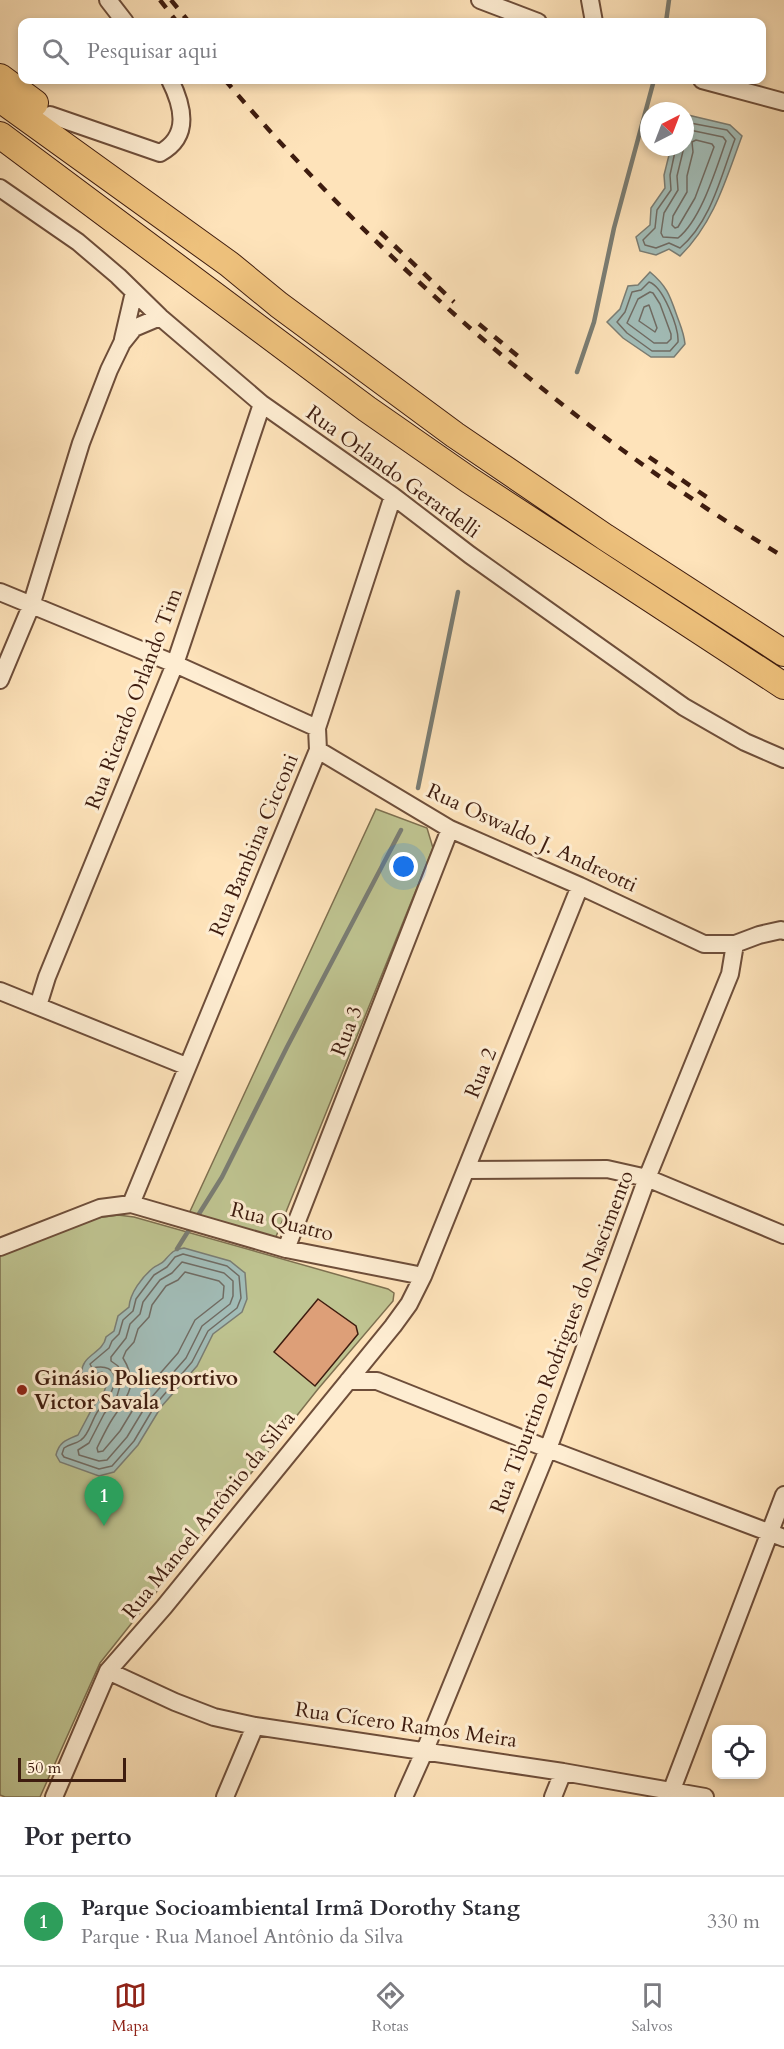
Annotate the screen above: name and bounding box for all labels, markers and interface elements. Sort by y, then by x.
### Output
search box [18,18,766,84]
icon: search [39,35,72,68]
text: Pesquisar aqui [87,36,218,66]
north arrow [640,102,694,156]
street label: Rua Orlando Gerardelli [300,399,486,545]
street label: Rua Ricardo Orlando Tim [78,584,190,814]
street label: Rua Bambina Cicconi [202,749,306,941]
street label: Rua Oswaldo J. Andreotti [422,776,642,900]
your location [389,852,418,881]
street label: Rua 3 [324,1002,370,1060]
street label: Rua 2 [458,1043,504,1102]
street label: Rua Tiburtino Rodrigues do Nascimento [483,1166,641,1518]
street label: Rua Quatro [227,1195,337,1249]
place label: Ginásio Poliesportivo Victor Savala [34,1364,238,1417]
marker: Ginásio Poliesportivo Victor Savala [15,1383,29,1397]
street label: Rua Manoel Antônio da Silva [116,1405,302,1625]
pin: 1 [84,1476,124,1526]
street label: Rua Cícero Ramos Meira [293,1695,519,1755]
map controls [712,1725,766,1779]
button: locate [712,1725,766,1779]
scale bar [18,1755,126,1782]
text: 50 m [27,1757,61,1779]
text: Por perto [24,1819,132,1854]
text: Parque Socioambiental Irmã Dorothy Stang [81,1893,520,1923]
text: 1 [38,1908,49,1935]
text: 330 m [707,1908,760,1935]
text: Parque · Rua Manoel Antônio da Silva [81,1923,403,1950]
tab: Mapa [111,1979,149,2037]
tab: Rotas [372,1979,409,2037]
tab: Salvos [631,1979,673,2037]

